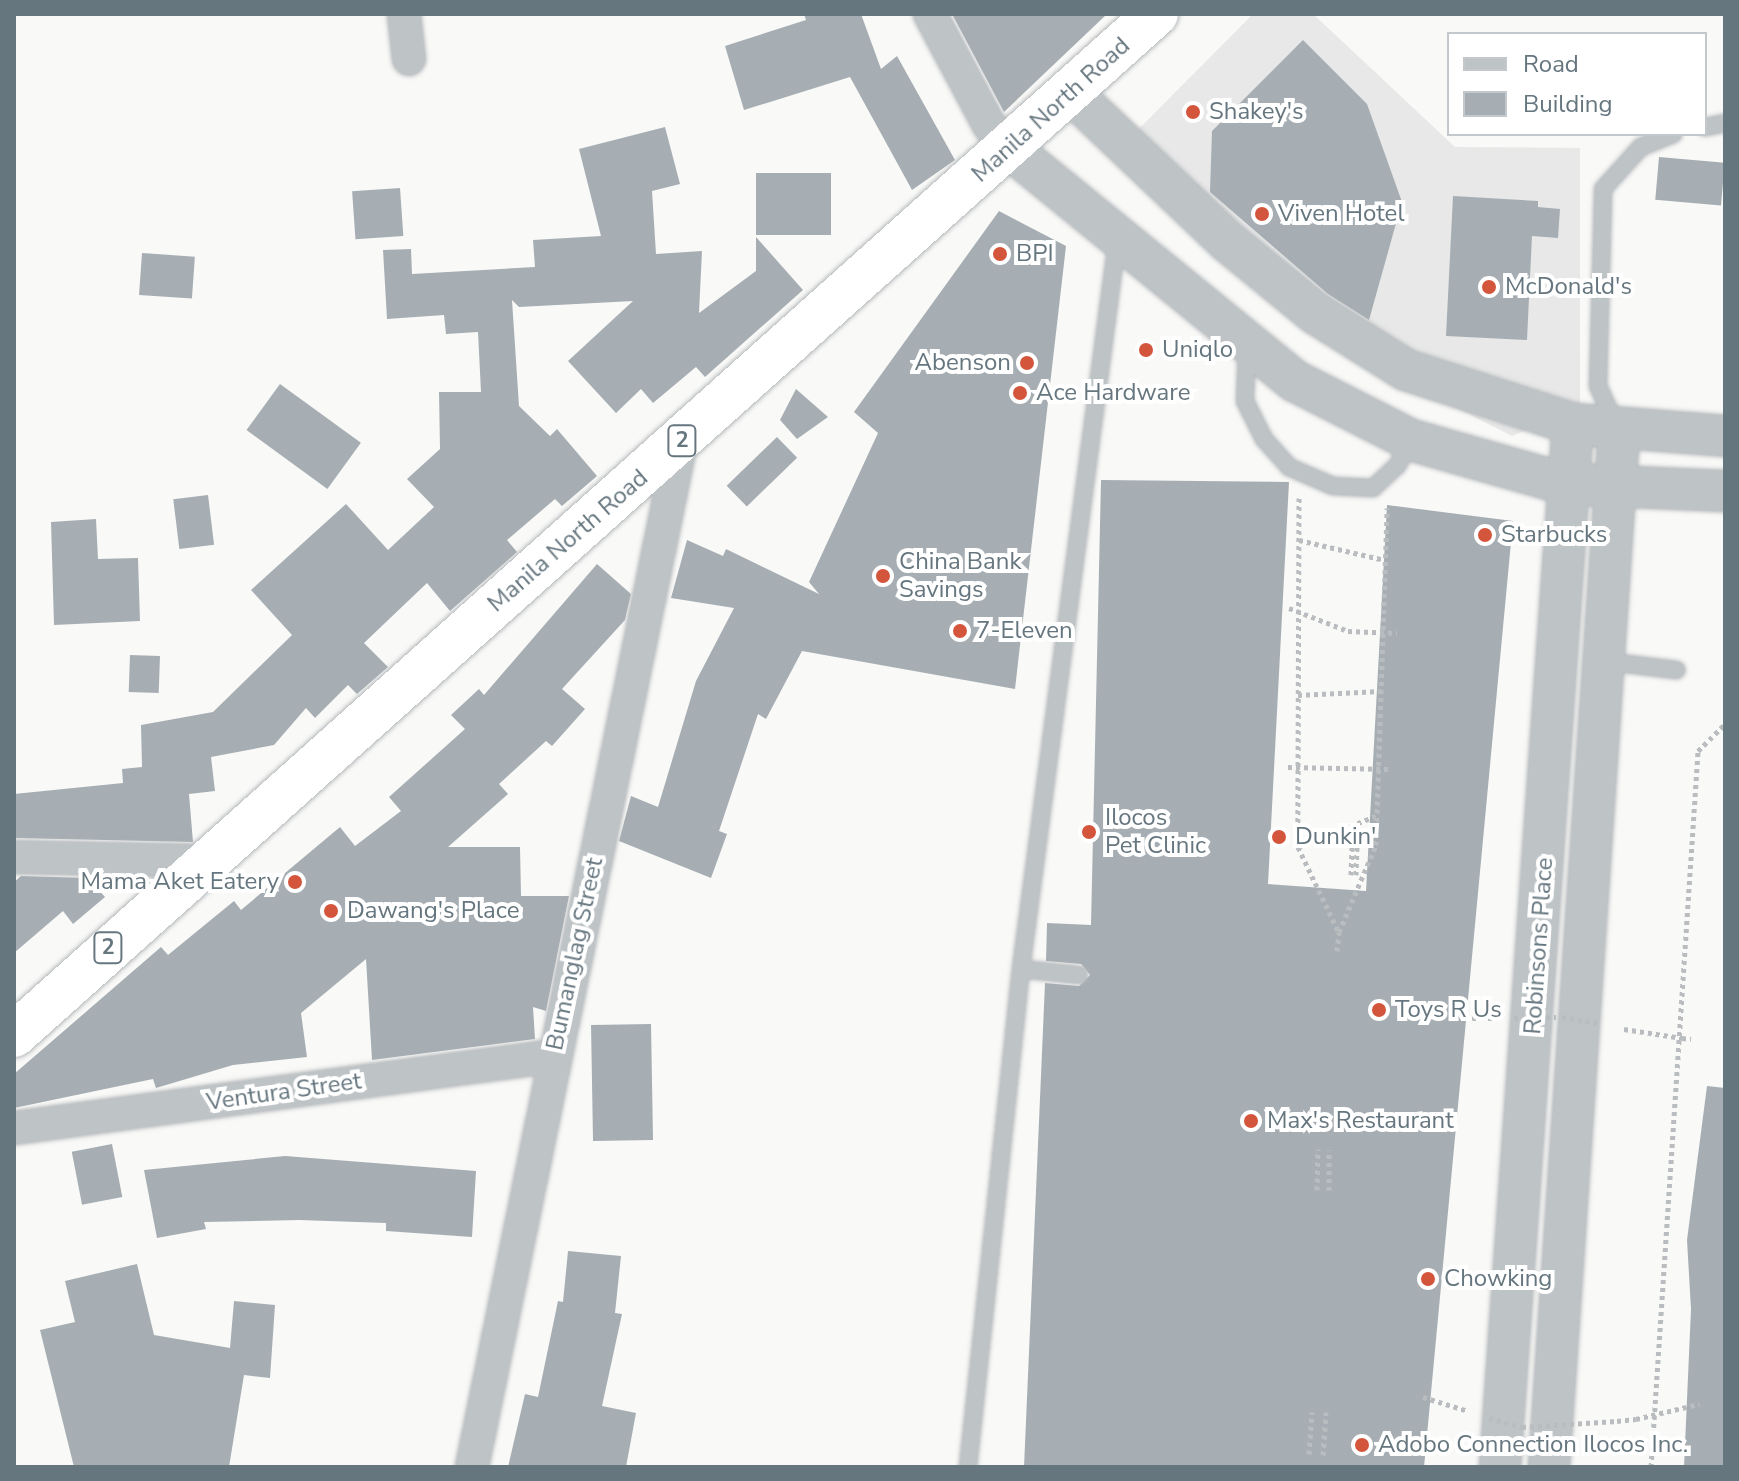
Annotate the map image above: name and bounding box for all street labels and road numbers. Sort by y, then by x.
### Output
street label: Manila North Road [966,31,1136,189]
road number: 2 [666,423,698,459]
street label: Manila North Road [482,464,654,618]
street label: Bumanglag Street [541,855,609,1053]
street label: Robinsons Place [1518,857,1560,1035]
road number: 2 [92,930,124,966]
street label: Ventura Street [205,1067,363,1117]

